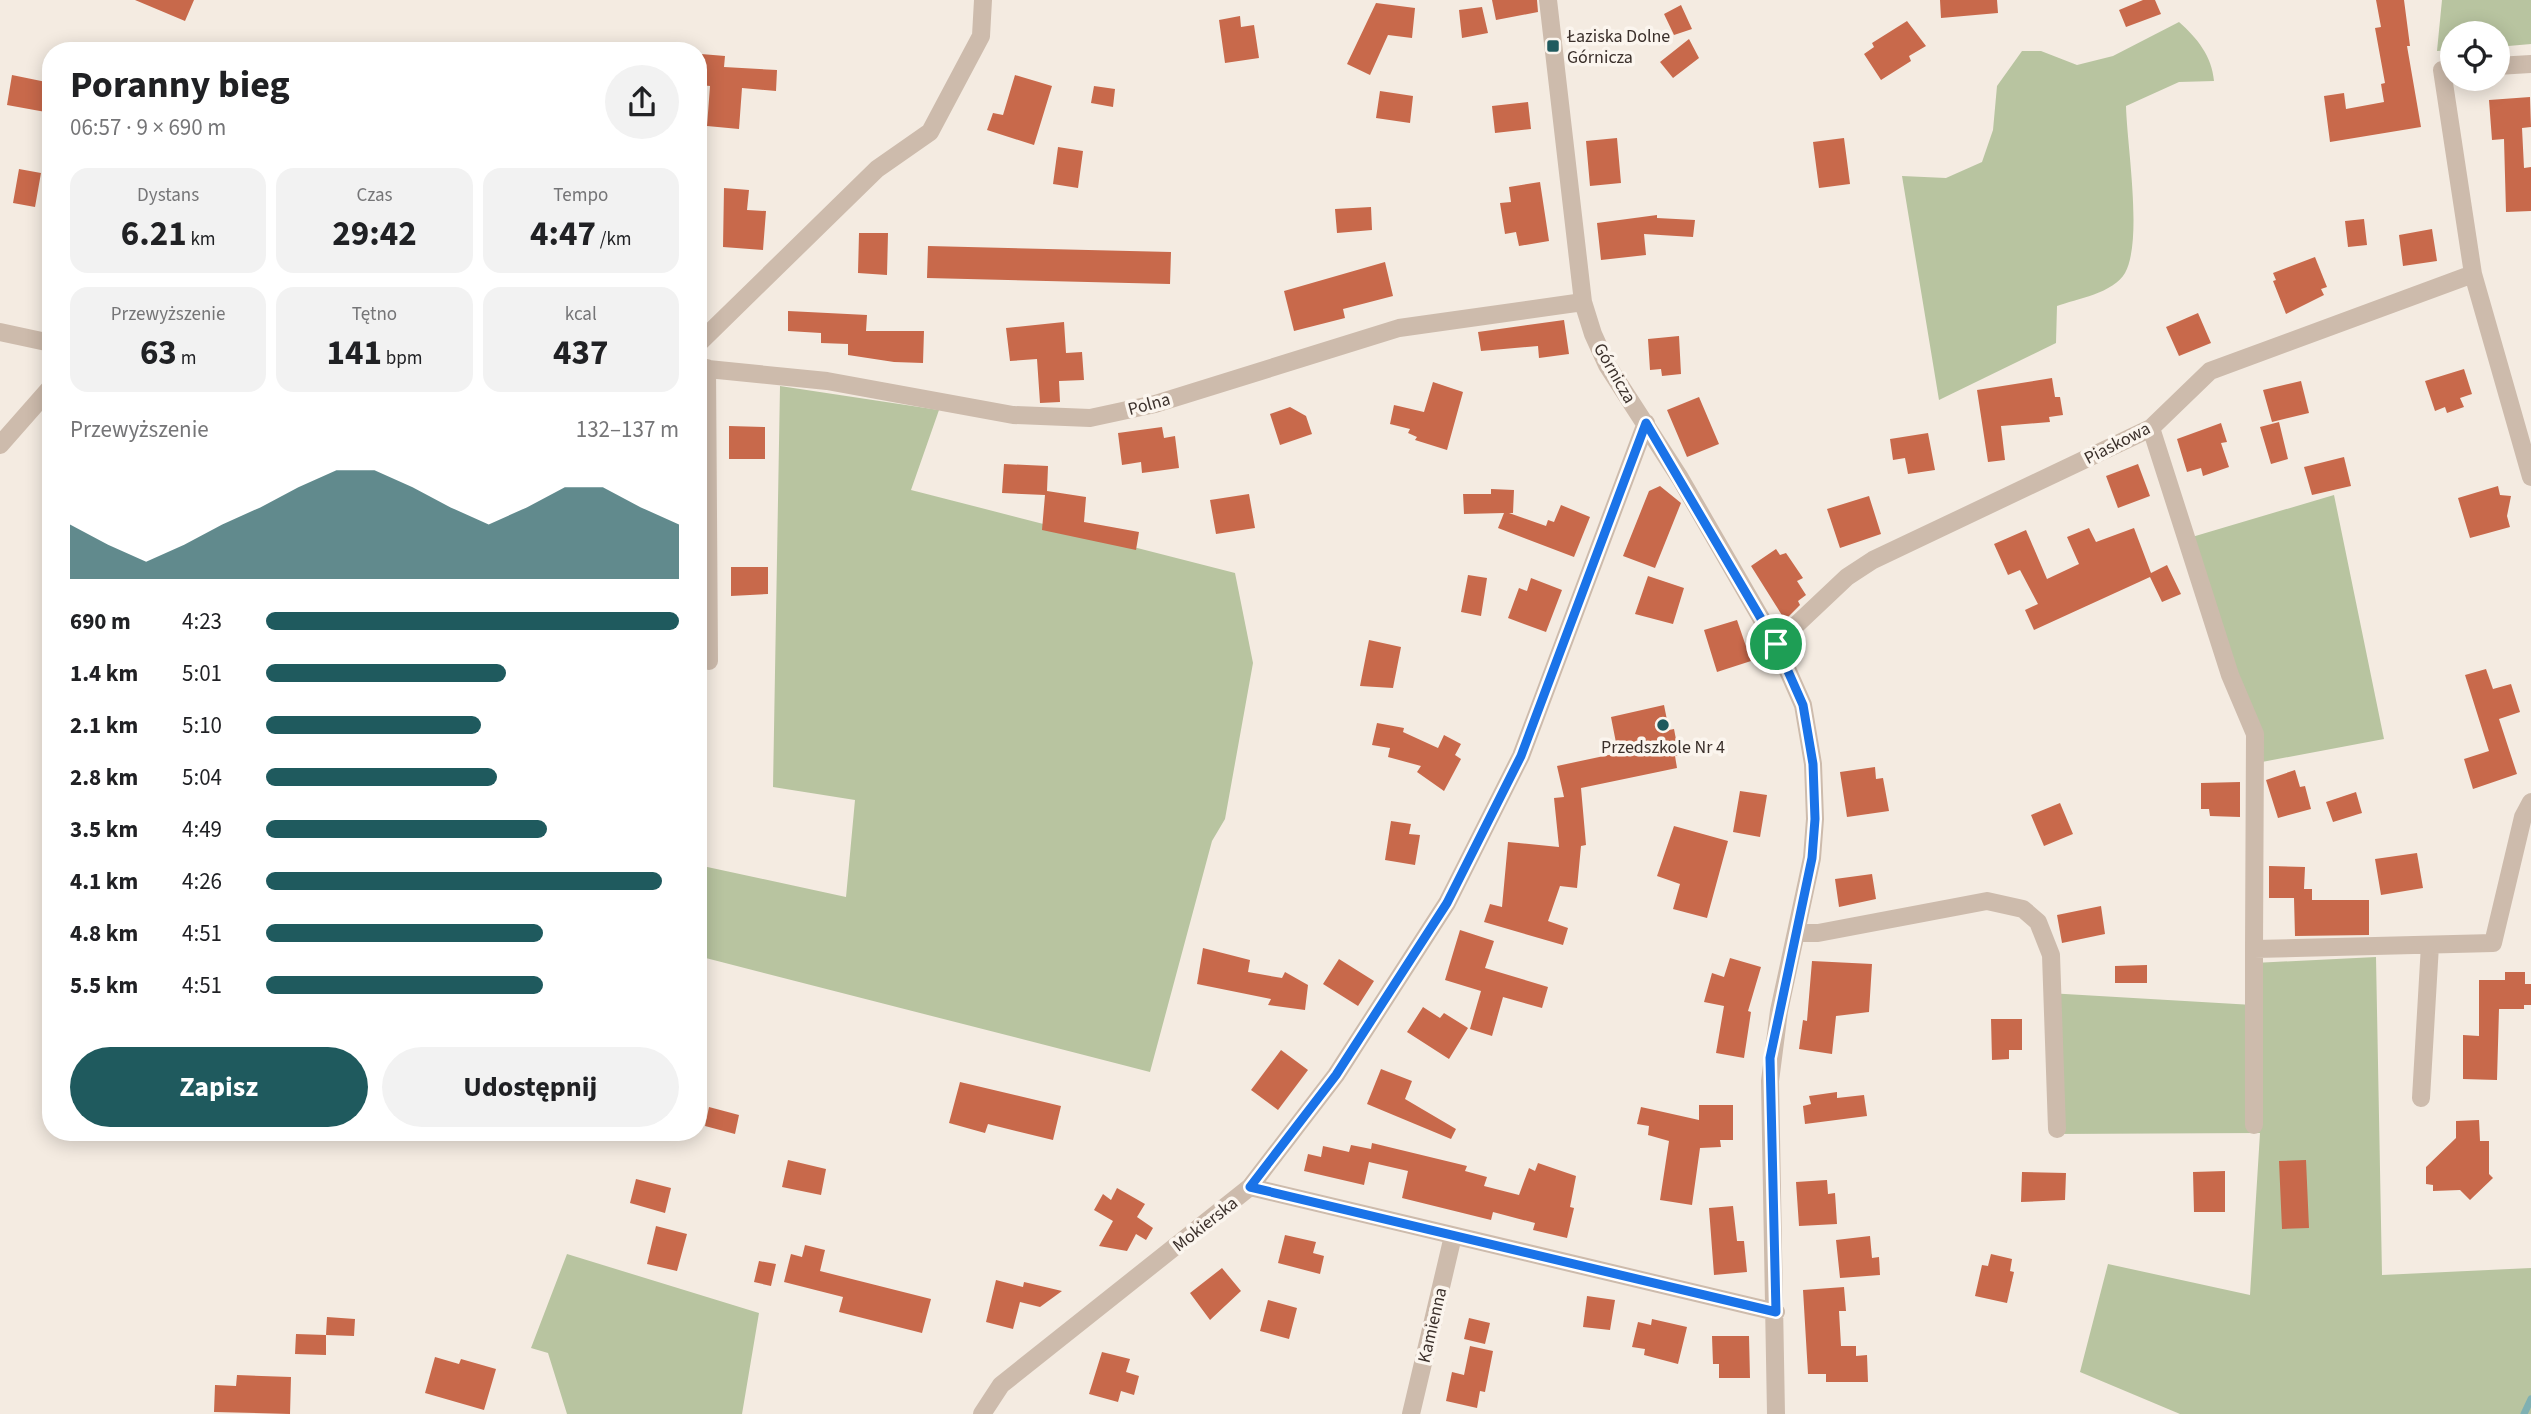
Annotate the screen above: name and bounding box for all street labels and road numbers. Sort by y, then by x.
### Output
street label: Górnicza [1587,338,1642,408]
street label: Polna [1125,387,1173,422]
street label: Piaskowa [2080,416,2155,471]
street label: Mokierska [1167,1191,1243,1258]
street label: Kamienna [1412,1285,1453,1365]

